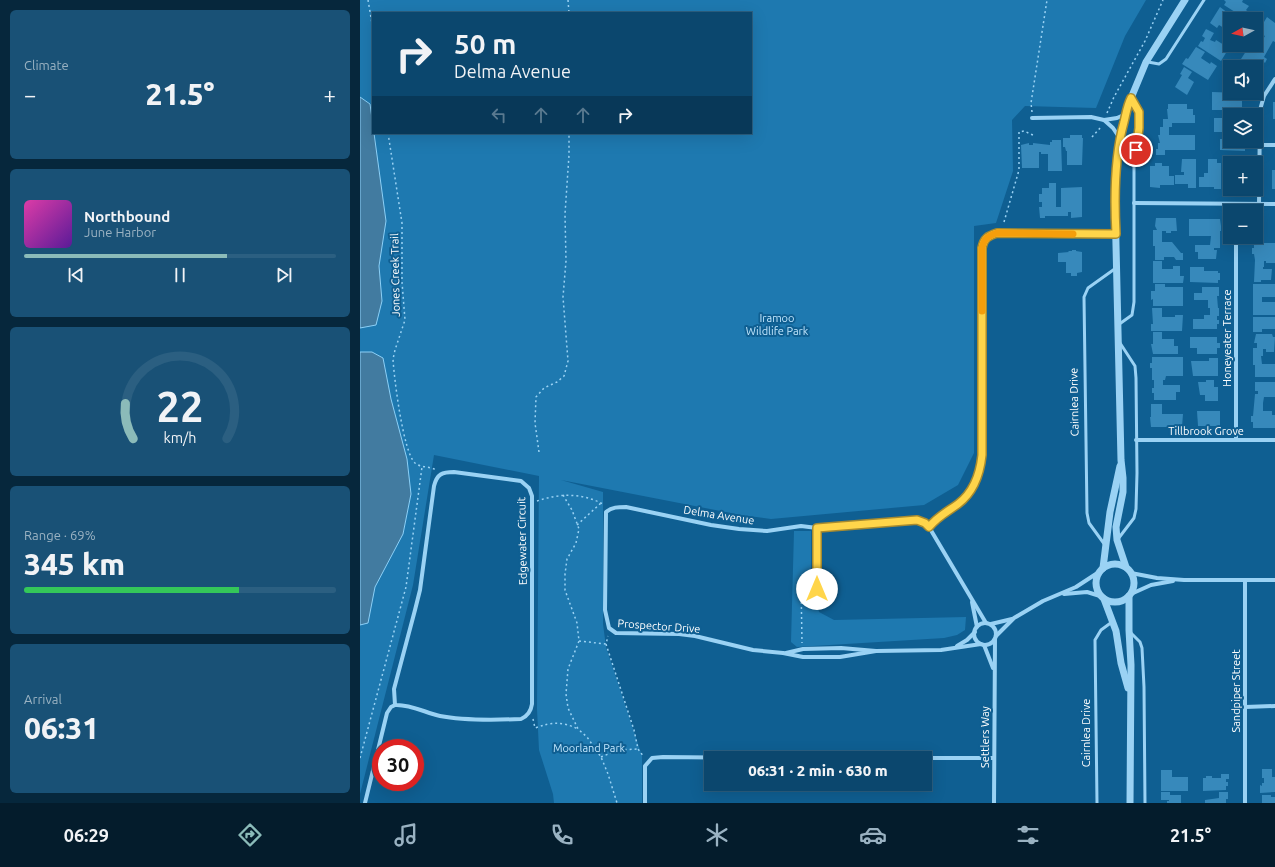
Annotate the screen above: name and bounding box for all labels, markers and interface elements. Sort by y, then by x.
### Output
north arrow [1223,12,1263,52]
map controls [1223,12,1263,244]
icon: right [388,28,440,80]
text: 50 m [454,28,516,59]
text: Climate [24,58,69,72]
button: sound [1223,60,1263,100]
text: Delma Avenue [454,61,571,81]
text: 21.5° [145,77,215,111]
text: − [24,82,36,107]
text: + [324,82,336,107]
icon: left [488,104,510,126]
icon: ahead [530,104,552,126]
icon: ahead [572,104,594,126]
icon: right [614,104,636,126]
button: layers [1223,108,1263,148]
pin [1119,133,1153,167]
icon: arrive [1125,139,1147,161]
button: + [1223,156,1263,196]
button: − [1223,204,1263,244]
text: Northbound [84,208,170,225]
text: June Harbor [84,225,156,239]
street label: Jones Creek Trail [388,233,402,317]
icon: previous [65,264,87,286]
icon: pause [169,264,191,286]
icon: next [273,264,295,286]
street label: Honeyeater Terrace [1221,289,1233,387]
park label: Iramoo Wildlife Park [746,312,809,337]
street label: Cairnlea Drive [1067,368,1081,436]
text: 22 [157,383,203,430]
street label: Tillbrook Grove [1168,425,1244,437]
text: km/h [164,430,196,446]
street label: Edgewater Circuit [515,496,529,585]
street label: Delma Avenue [683,503,755,527]
text: Range · 69% [24,528,96,542]
text: 345 km [24,547,125,581]
position arrow [796,568,838,610]
street label: Prospector Drive [617,617,701,635]
street label: Sandpiper Street [1230,649,1242,733]
text: Arrival [24,692,62,706]
street label: Cairnlea Drive [1080,699,1092,767]
street label: Settlers Way [979,705,991,768]
text: 06:31 [24,711,99,745]
speed limit sign: 30 [372,739,424,791]
park label: Moorland Park [553,742,626,754]
text: 06:31 · 2 min · 630 m [748,762,888,779]
icon: directions [236,821,264,849]
icon: music [392,821,420,849]
icon: phone [548,821,576,849]
icon: climate [703,821,731,849]
icon: car [859,821,887,849]
icon: filters [1014,821,1042,849]
text: 06:29 [64,825,109,845]
text: 21.5° [1170,825,1211,845]

